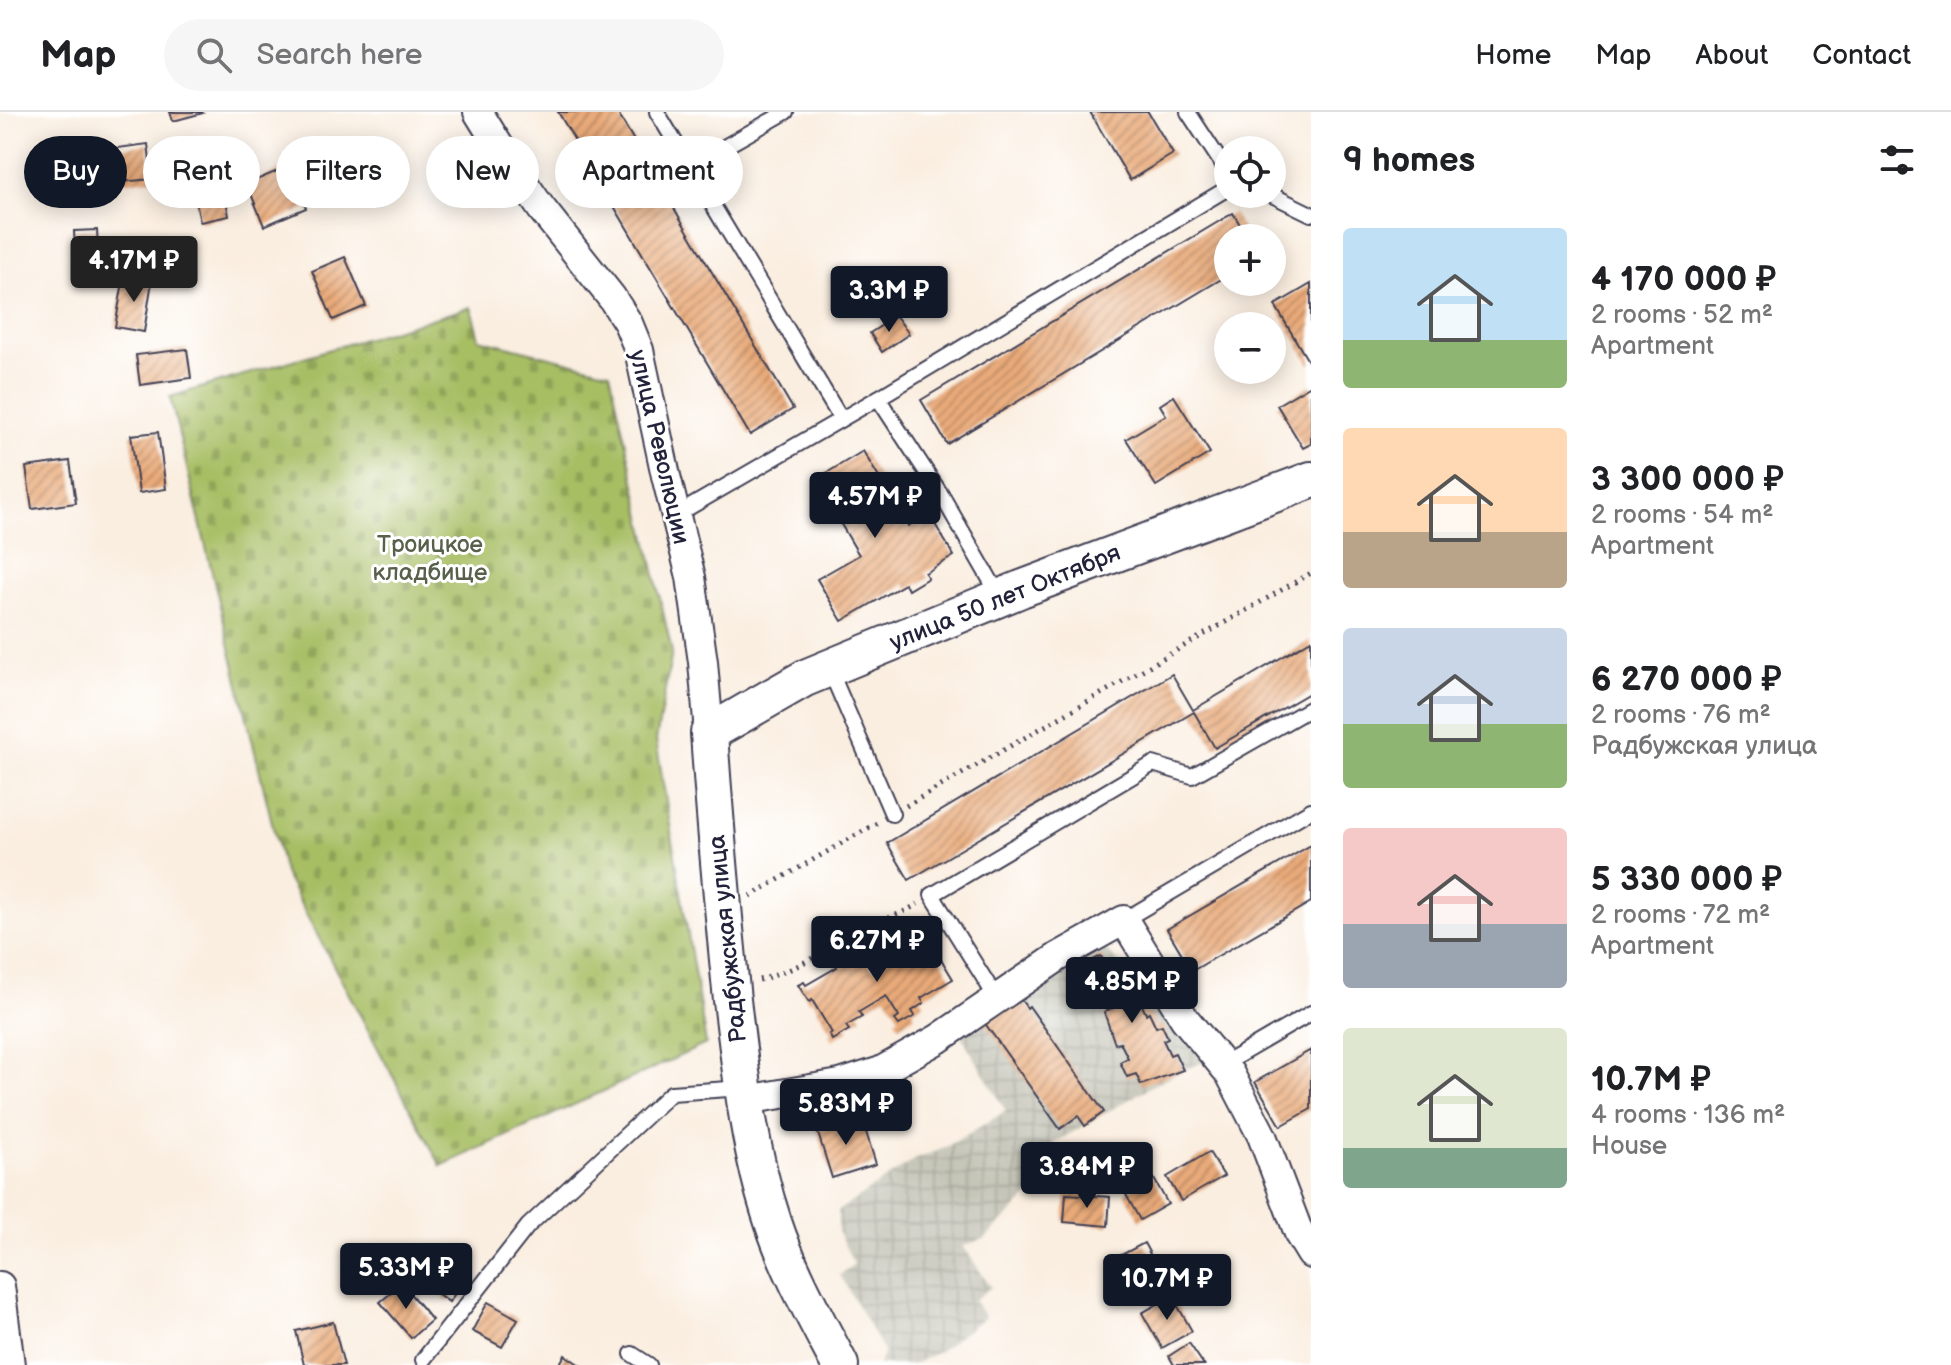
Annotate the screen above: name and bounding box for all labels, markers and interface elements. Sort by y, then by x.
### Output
search box [164,19,724,91]
text: Map [40,33,116,78]
icon: search [192,33,236,77]
text: Search here [256,37,423,73]
text: Home [1475,39,1551,72]
text: Map [1595,39,1652,72]
text: About [1696,39,1768,72]
text: Contact [1812,39,1911,72]
chip: Buy [24,136,127,208]
chip: Rent [143,136,260,208]
chip: Filters [276,136,410,208]
chip: New [426,136,539,208]
chip: Apartment [555,136,743,208]
map controls [1214,136,1286,384]
button: locate [1214,136,1286,208]
icon: filters [1875,138,1919,182]
text: 9 homes [1343,140,1475,181]
button: + [1214,224,1286,296]
pin: 4.17M ₽ [60,236,208,304]
text: 4.17M ₽ [89,246,179,277]
text: 4 170 000 ₽ [1591,259,1776,300]
icon: home [1407,260,1503,356]
pin: 3.3M ₽ [824,266,954,334]
text: 3.3M ₽ [849,276,929,307]
text: 2 rooms · 52 m² [1591,300,1773,331]
button: − [1214,312,1286,384]
text: Apartment [1591,331,1714,362]
street label: улица Революции [623,347,696,547]
text: 3 300 000 ₽ [1591,459,1784,500]
icon: home [1407,460,1503,556]
pin: 4.57M ₽ [801,472,949,540]
text: 4.57M ₽ [828,482,922,513]
text: 2 rooms · 54 m² [1591,500,1774,531]
park label: Троицкое кладбище [373,530,487,587]
text: Apartment [1591,531,1714,562]
street label: улица 50 лет Октября [886,538,1125,657]
text: 6 270 000 ₽ [1591,659,1782,700]
icon: home [1407,660,1503,756]
text: 2 rooms · 76 m² [1591,700,1771,731]
text: Радбужская улица [1591,731,1817,762]
street label: Радбужская улица [702,834,753,1044]
text: 5 330 000 ₽ [1591,859,1782,900]
icon: home [1407,860,1503,956]
text: 2 rooms · 72 m² [1591,900,1770,931]
pin: 6.27M ₽ [803,916,951,984]
text: 6.27M ₽ [829,926,925,957]
text: Apartment [1591,931,1714,962]
pin: 4.85M ₽ [1058,957,1206,1025]
text: 4.85M ₽ [1084,967,1180,998]
text: 10.7M ₽ [1591,1059,1711,1100]
icon: home [1407,1060,1503,1156]
pin: 5.83M ₽ [772,1079,920,1147]
text: 5.83M ₽ [798,1089,894,1120]
text: 4 rooms · 136 m² [1591,1100,1785,1131]
text: House [1591,1131,1667,1162]
pin: 3.84M ₽ [1013,1142,1161,1210]
text: 3.84M ₽ [1039,1152,1135,1183]
pin: 5.33M ₽ [332,1243,480,1311]
text: 5.33M ₽ [358,1253,454,1284]
pin: 10.7M ₽ [1093,1254,1241,1322]
text: 10.7M ₽ [1121,1264,1213,1295]

